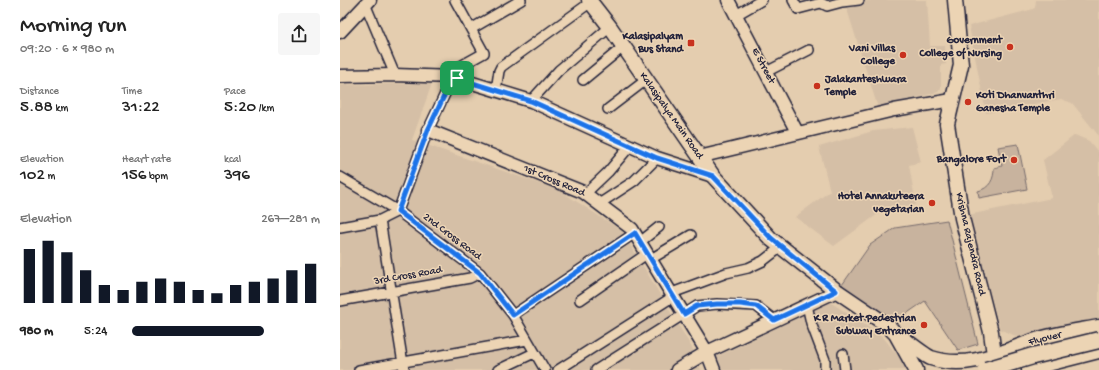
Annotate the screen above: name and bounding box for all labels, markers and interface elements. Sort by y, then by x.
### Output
button: share [278,13,320,55]
text: Morning run [20,14,126,40]
place label: Kalasipalyam Bus Stand [622,31,685,56]
place label: Government College of Nursing [918,34,1004,61]
marker: Kalasipalyam Bus Stand [686,38,696,48]
text: 09:20 · 6 × 980 m [20,42,114,57]
marker: Government College of Nursing [1005,42,1015,52]
place label: Vani Villas College [848,43,896,69]
street label: E Street [749,46,778,87]
marker: Vani Villas College [898,50,908,60]
pin [440,61,474,95]
icon: arrive [446,67,468,89]
street label: Kalasipalya Main Road [636,70,706,163]
place label: Jalakanteshwara Temple [824,73,907,99]
marker: Jalakanteshwara Temple [812,81,822,91]
text: Distance [20,86,59,98]
text: Time [122,86,142,98]
text: Pace [224,86,246,98]
place label: Koti Dhanvanthri Ganesha Temple [975,89,1055,115]
marker: Koti Dhanvanthri Ganesha Temple [963,97,973,107]
text: 5.88 [20,98,53,118]
text: 31:22 [122,98,160,118]
text: 5:20 [224,98,256,118]
text: km [53,103,68,115]
text: /km [256,103,274,115]
place label: Bangalore Fort [936,153,1008,167]
text: Elevation [20,154,64,166]
text: Heart rate [122,154,171,166]
text: kcal [224,154,241,166]
marker: Bangalore Fort [1009,155,1019,165]
street label: 1st Cross Road [520,162,588,200]
text: 102 [20,166,45,186]
text: 156 [122,166,146,186]
text: 396 [224,166,250,186]
text: m [45,171,55,183]
text: bpm [146,171,168,183]
place label: Hotel Annakuteera vegetarian [838,190,925,217]
street label: Krishna Rajendra Road [952,191,988,298]
marker: Hotel Annakuteera vegetarian [927,198,937,208]
street label: 2nd Cross Road [420,211,485,264]
text: Elevation [20,212,72,227]
text: 267–281 m [261,212,320,227]
street label: 3rd Cross Road [372,264,445,288]
place label: K R Market Pedestrian Subway Entrance [813,312,917,338]
marker: K R Market Pedestrian Subway Entrance [919,320,929,330]
text: 980 m [20,324,53,339]
text: 5:24 [84,324,107,339]
street label: Flyover [1026,329,1064,349]

